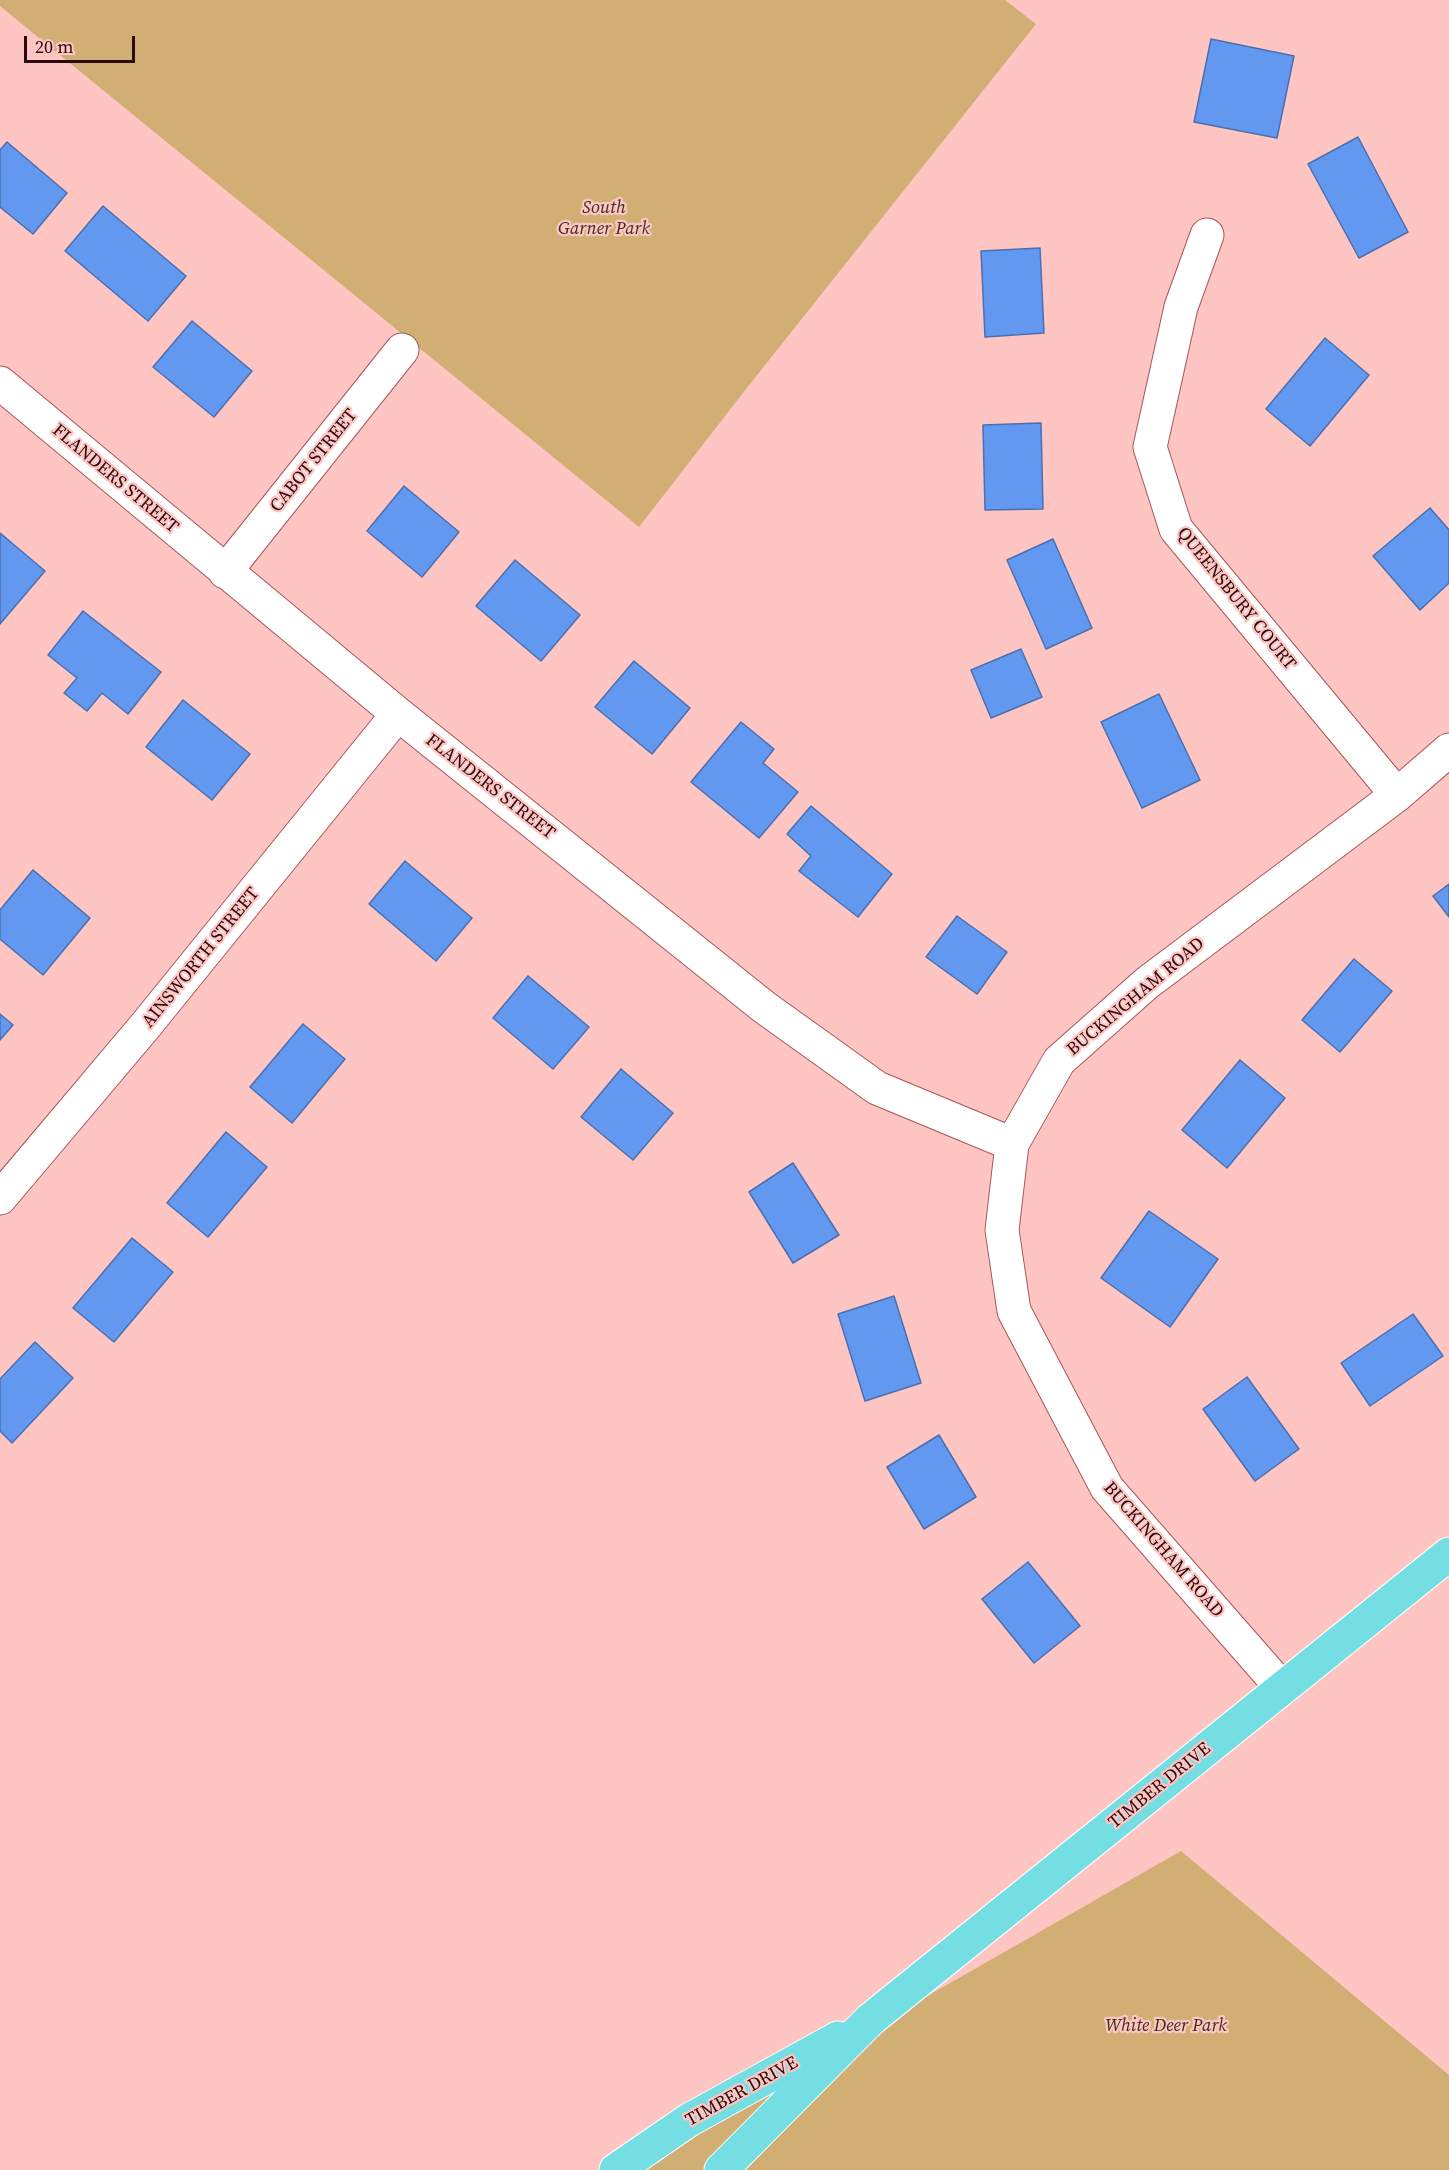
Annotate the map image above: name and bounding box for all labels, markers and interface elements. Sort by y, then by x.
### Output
scale bar [27,24,138,62]
text: 20 m [35,34,73,59]
park label: South Garner Park [558,197,650,240]
street label: CABOT STREET [266,405,362,517]
street label: FLANDERS STREET [47,420,183,538]
street label: QUEENSBURY COURT [1172,523,1300,675]
street label: FLANDERS STREET [421,730,559,844]
street label: AINSWORTH STREET [138,884,264,1032]
street label: BUCKINGHAM ROAD [1063,933,1209,1061]
street label: BUCKINGHAM ROAD [1098,1478,1228,1622]
street label: TIMBER DRIVE [1105,1738,1215,1834]
park label: White Deer Park [1105,2015,1227,2037]
street label: TIMBER DRIVE [682,2052,802,2132]

